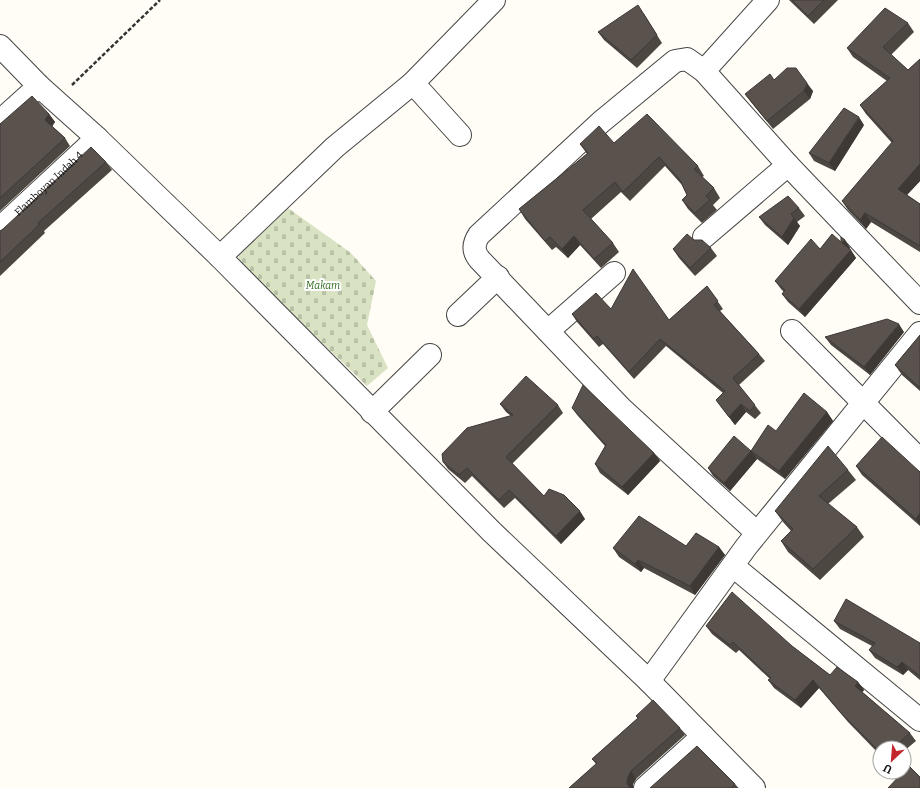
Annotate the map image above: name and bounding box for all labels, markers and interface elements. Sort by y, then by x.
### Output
street label: Flamboyan Indah 4 [12,149,86,218]
park label: Makam [306,280,340,292]
north arrow [872,740,912,780]
text: U [881,761,894,776]

